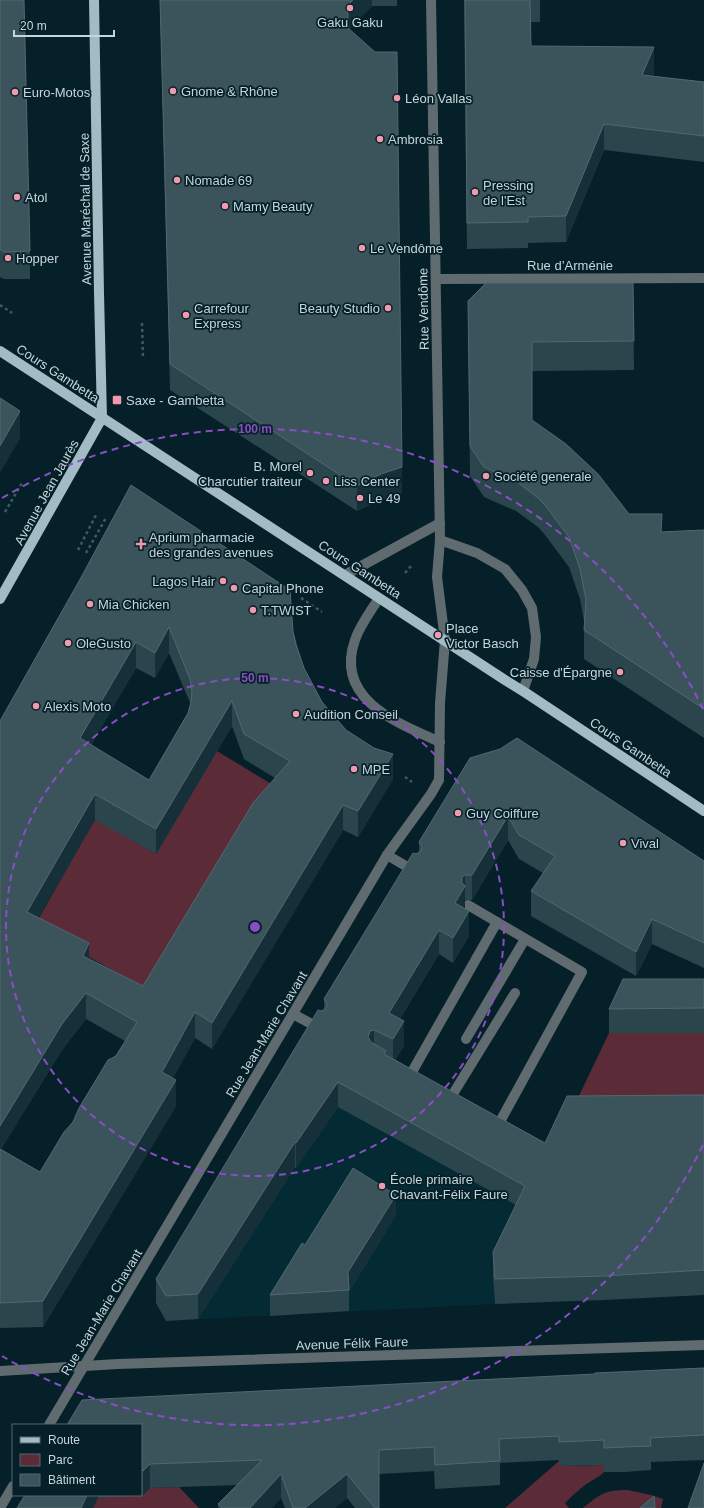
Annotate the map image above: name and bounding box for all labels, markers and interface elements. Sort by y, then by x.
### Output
marker: Gaku Gaku [345,3,355,13]
scale bar [14,12,114,38]
place label: Gaku Gaku [317,15,383,30]
text: 20 m [20,19,47,33]
place label: Gnome & Rhône [181,84,278,99]
place label: Euro-Motos [23,85,91,100]
marker: Gnome & Rhône [168,86,178,96]
marker: Euro-Motos [10,87,20,97]
place label: Léon Vallas [405,91,472,106]
marker: Léon Vallas [392,93,402,103]
place label: Ambrosia [388,132,444,147]
street label: Avenue Maréchal de Saxe [77,133,94,285]
marker: Ambrosia [375,134,385,144]
place label: Nomade 69 [185,173,252,188]
marker: Nomade 69 [172,175,182,185]
place label: Pressing de l'Est [483,178,534,208]
marker: Pressing de l'Est [470,187,480,197]
place label: Atol [25,190,48,205]
marker: Atol [12,192,22,202]
place label: Mamy Beauty [233,199,313,214]
marker: Mamy Beauty [220,201,230,211]
place label: Le Vendôme [370,241,443,256]
marker: Le Vendôme [357,243,367,253]
place label: Hopper [16,251,59,266]
marker: Hopper [3,253,13,263]
street label: Rue d’Arménie [527,258,613,273]
street label: Rue Vendôme [415,268,432,350]
place label: Carrefour Express [194,301,250,331]
place label: Beauty Studio [299,301,380,316]
marker: Beauty Studio [383,303,393,313]
marker: Carrefour Express [181,310,191,320]
street label: Cours Gambetta [14,341,102,406]
place label: Saxe - Gambetta [126,393,225,408]
marker: Saxe - Gambetta [111,394,123,406]
text: 100 m [238,422,272,436]
street label: Avenue Jean Jaurès [11,436,82,548]
place label: B. Morel Charcutier traiteur [198,459,303,489]
marker: B. Morel Charcutier traiteur [305,468,315,478]
place label: Société generale [494,469,592,484]
marker: Société generale [481,471,491,481]
place label: Liss Center [334,474,400,489]
marker: Liss Center [321,476,331,486]
place label: Le 49 [368,491,401,506]
marker: Le 49 [355,493,365,503]
place label: Aprium pharmacie des grandes avenues [149,530,274,560]
street label: Cours Gambetta [316,537,404,602]
marker: Aprium pharmacie des grandes avenues [136,539,146,549]
place label: Lagos Hair [152,574,216,589]
marker: Lagos Hair [218,576,228,586]
place label: Capital Phone [242,581,324,596]
marker: Capital Phone [229,583,239,593]
place label: Mia Chicken [98,597,170,612]
marker: Mia Chicken [85,599,95,609]
place label: T.TWIST [261,603,312,618]
marker: T.TWIST [248,605,258,615]
place label: Place Victor Basch [446,621,519,651]
marker: Place Victor Basch [433,630,443,640]
place label: OleGusto [76,636,131,651]
marker: OleGusto [63,638,73,648]
place label: Caisse d'Épargne [510,665,612,680]
marker: Caisse d'Épargne [615,667,625,677]
text: 50 m [241,671,269,685]
place label: Alexis Moto [44,699,111,714]
marker: Alexis Moto [31,701,41,711]
place label: Audition Conseil [304,707,398,722]
marker: Audition Conseil [291,709,301,719]
street label: Cours Gambetta [587,715,675,781]
place label: MPE [362,762,391,777]
marker: MPE [349,764,359,774]
place label: Guy Coiffure [466,806,539,821]
marker: Guy Coiffure [453,808,463,818]
place label: Vival [631,836,659,851]
marker: Vival [618,838,628,848]
centre of rings [248,920,262,934]
street label: Rue Jean-Marie Chavant [223,968,310,1100]
place label: École primaire Chavant-Félix Faure [390,1172,508,1202]
marker: École primaire Chavant-Félix Faure [377,1181,387,1191]
street label: Rue Jean-Marie Chavant [58,1246,145,1378]
street label: Avenue Félix Faure [296,1334,408,1353]
legend [12,1424,142,1496]
text: Route [48,1433,80,1447]
text: Parc [48,1453,73,1467]
text: Bâtiment [48,1473,96,1487]

